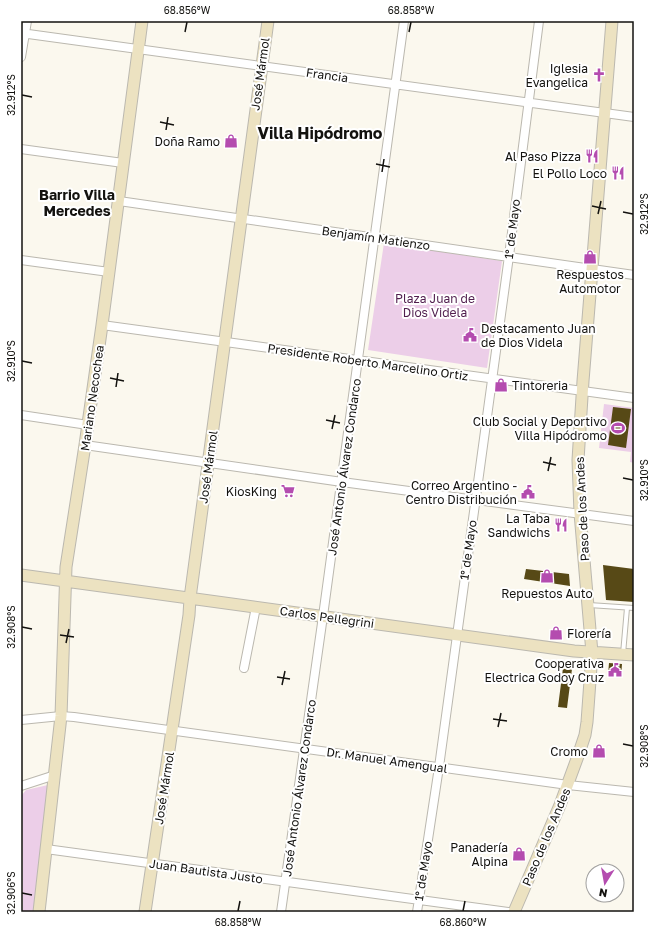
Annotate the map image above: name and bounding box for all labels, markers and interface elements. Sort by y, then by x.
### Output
text: 68.856°W [164,4,211,16]
text: 68.858°W [388,4,435,16]
street label: José Mármol [247,36,273,111]
place label: Iglesia Evangelica [526,61,588,90]
street label: Francia [305,65,349,85]
church icon: Iglesia Evangelica [591,67,607,83]
text: 32.912°S [5,74,17,116]
district label: Villa Hipódromo [258,123,383,143]
shop icon: Doña Ramo [223,133,239,149]
place label: Doña Ramo [155,134,220,149]
restaurant icon: Al Paso Pizza [584,148,600,164]
place label: Al Paso Pizza [505,149,581,164]
restaurant icon: El Pollo Loco [610,165,626,181]
place label: El Pollo Loco [532,166,607,181]
district label: Barrio Villa Mercedes [39,186,115,219]
text: 32.912°S [638,193,650,235]
street label: 1° de Mayo [501,198,523,260]
street label: Benjamín Matienzo [321,223,431,253]
shop icon: Respuestos Automotor [582,249,598,265]
place label: Respuestos Automotor [556,267,624,296]
park label: Plaza Juan de Dios Videla [395,291,475,320]
place label: Destacamento Juan de Dios Videla [481,321,596,350]
public building icon: Destacamento Juan de Dios Videla [462,327,478,343]
text: 32.910°S [5,340,17,382]
street label: Presidente Roberto Marcelino Ortiz [267,340,469,384]
street label: Mariano Necochea [77,344,107,452]
street label: José Antonio Álvarez Condarco [324,377,364,557]
shop icon: Tintoreria [493,377,509,393]
place label: Tintoreria [512,378,568,393]
place label: Club Social y Deportivo Villa Hipódromo [473,414,607,443]
sports icon: Club Social y Deportivo Villa Hipódromo [610,420,626,436]
street label: José Mármol [195,429,221,504]
street label: Paso de los Andes [572,456,592,562]
text: 32.910°S [638,459,650,501]
place label: Correo Argentino - Centro Distribución [405,478,517,507]
supermarket icon: KiosKing [280,483,296,499]
place label: KiosKing [226,484,277,499]
public building icon: Correo Argentino - Centro Distribución [520,484,536,500]
place label: La Taba Sandwichs [488,511,550,540]
restaurant icon: La Taba Sandwichs [553,517,569,533]
street label: 1° de Mayo [456,519,480,581]
shop icon: Repuestos Auto [539,568,555,584]
place label: Repuestos Auto [501,586,593,601]
street label: Carlos Pellegrini [279,603,375,631]
text: 32.908°S [5,605,17,649]
shop icon: Florería [548,625,564,641]
place label: Florería [567,626,611,641]
place label: Cooperativa Electrica Godoy Cruz [485,656,604,685]
public building icon: Cooperativa Electrica Godoy Cruz [607,662,623,678]
street label: José Antonio Álvarez Condarco [279,698,319,878]
text: 32.908°S [638,724,650,768]
shop icon: Cromo [591,743,607,759]
street label: Dr. Manuel Amengual [326,744,449,776]
place label: Cromo [550,744,588,759]
street label: José Mármol [151,750,177,826]
street label: Paso de los Andes [519,786,573,888]
street label: 1° de Mayo [411,840,435,902]
place label: Panadería Alpina [450,840,508,869]
shop icon: Panadería Alpina [511,846,527,862]
street label: Juan Bautista Justo [148,856,264,886]
north arrow [585,863,625,903]
text: 32.906°S [5,871,17,915]
text: N [598,886,608,900]
text: 68.858°W [215,916,262,928]
text: 68.860°W [440,916,487,928]

